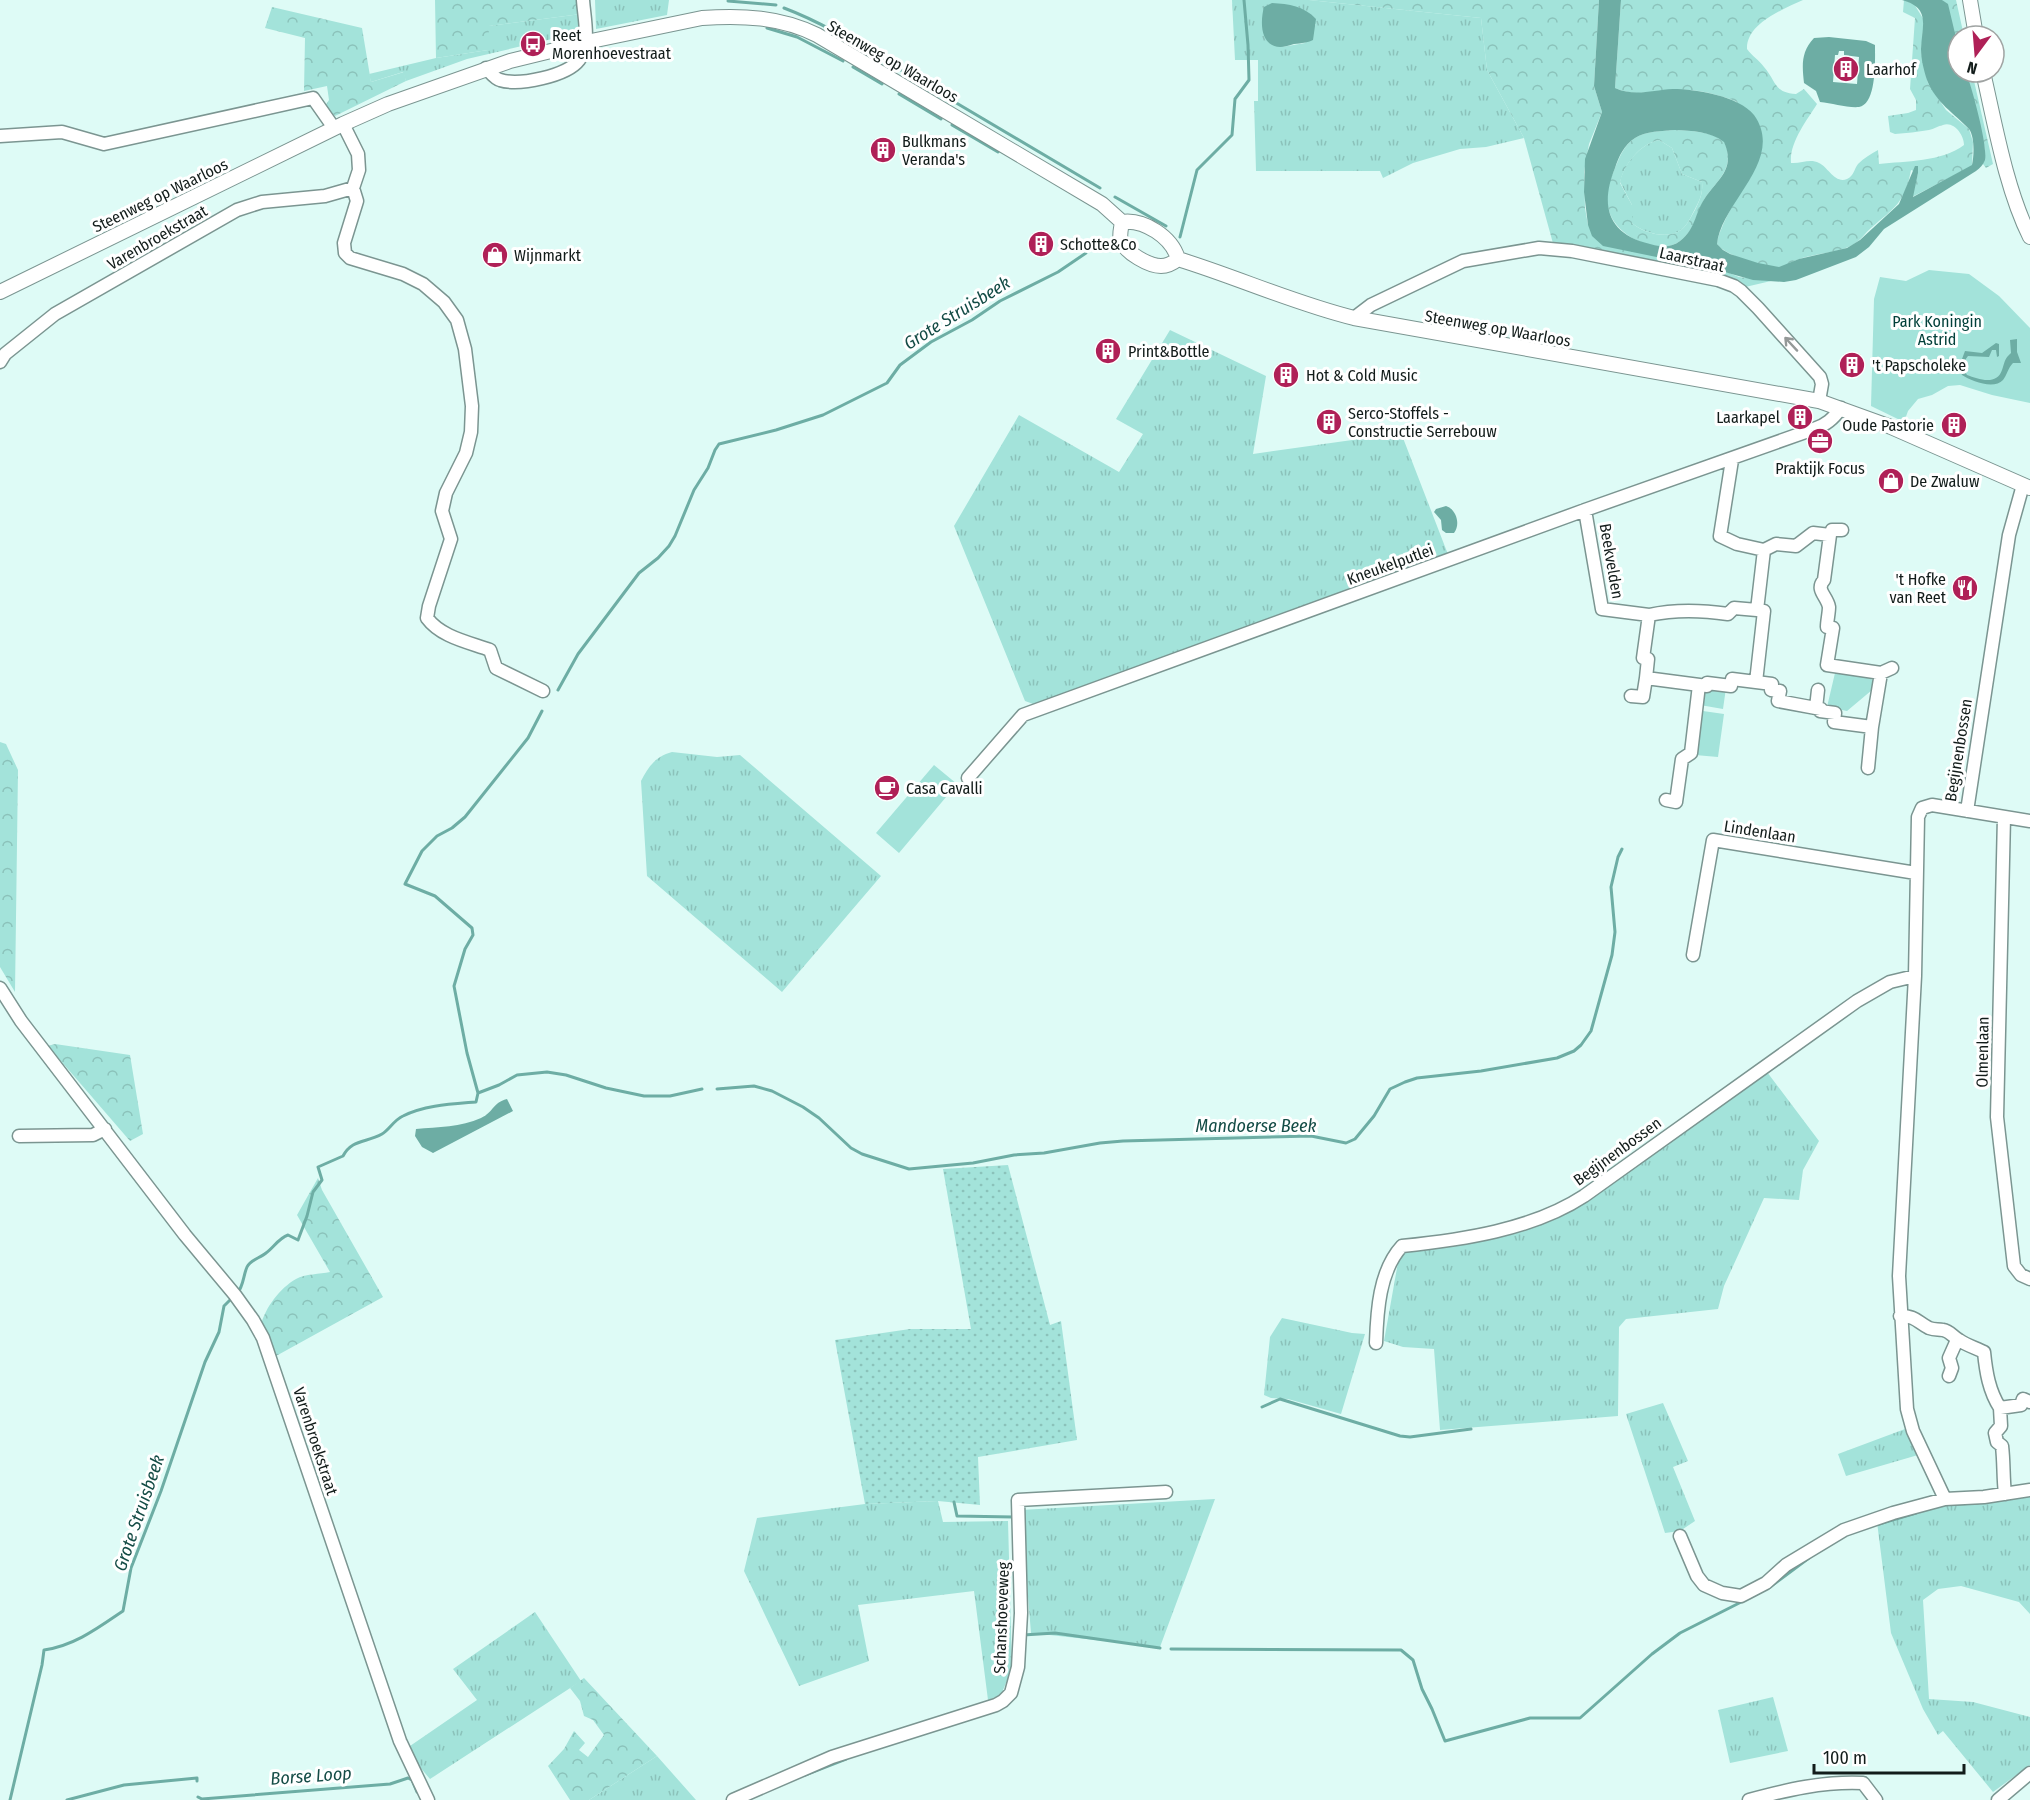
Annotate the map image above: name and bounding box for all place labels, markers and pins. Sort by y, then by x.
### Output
place label: Reet Morenhoevestraat [552,26,672,63]
bus stop icon: Reet Morenhoevestraat [518,29,548,59]
building icon: Laarhof [1831,54,1861,84]
place label: Laarhof [1866,60,1917,79]
place label: Bulkmans Veranda's [902,132,966,169]
building icon: Bulkmans Veranda's [868,135,898,165]
building icon: Schotte&Co [1026,229,1056,259]
place label: Schotte&Co [1060,235,1137,254]
shop icon: Wijnmarkt [480,240,510,270]
place label: Wijnmarkt [514,246,582,265]
building icon: Print&Bottle [1093,336,1123,366]
place label: Print&Bottle [1128,342,1210,361]
building icon: 't Papscholeke [1837,350,1867,380]
place label: 't Papscholeke [1872,356,1966,375]
building icon: Hot & Cold Music [1271,360,1301,390]
place label: Hot & Cold Music [1306,366,1418,385]
building icon: Laarkapel [1785,402,1815,432]
place label: Serco-Stoffels - Constructie Serrebouw [1348,404,1497,441]
building icon: Serco-Stoffels - Constructie Serrebouw [1314,407,1344,437]
place label: Laarkapel [1716,408,1780,427]
building icon: Oude Pastorie [1939,410,1969,440]
place label: Oude Pastorie [1842,416,1934,435]
office icon: Praktijk Focus [1805,426,1835,456]
place label: Praktijk Focus [1775,459,1865,478]
shop icon: De Zwaluw [1876,466,1906,496]
place label: De Zwaluw [1910,472,1980,491]
place label: 't Hofke van Reet [1890,570,1947,607]
restaurant icon: 't Hofke van Reet [1950,573,1980,603]
cafe icon: Casa Cavalli [872,773,902,803]
place label: Casa Cavalli [906,779,983,798]

